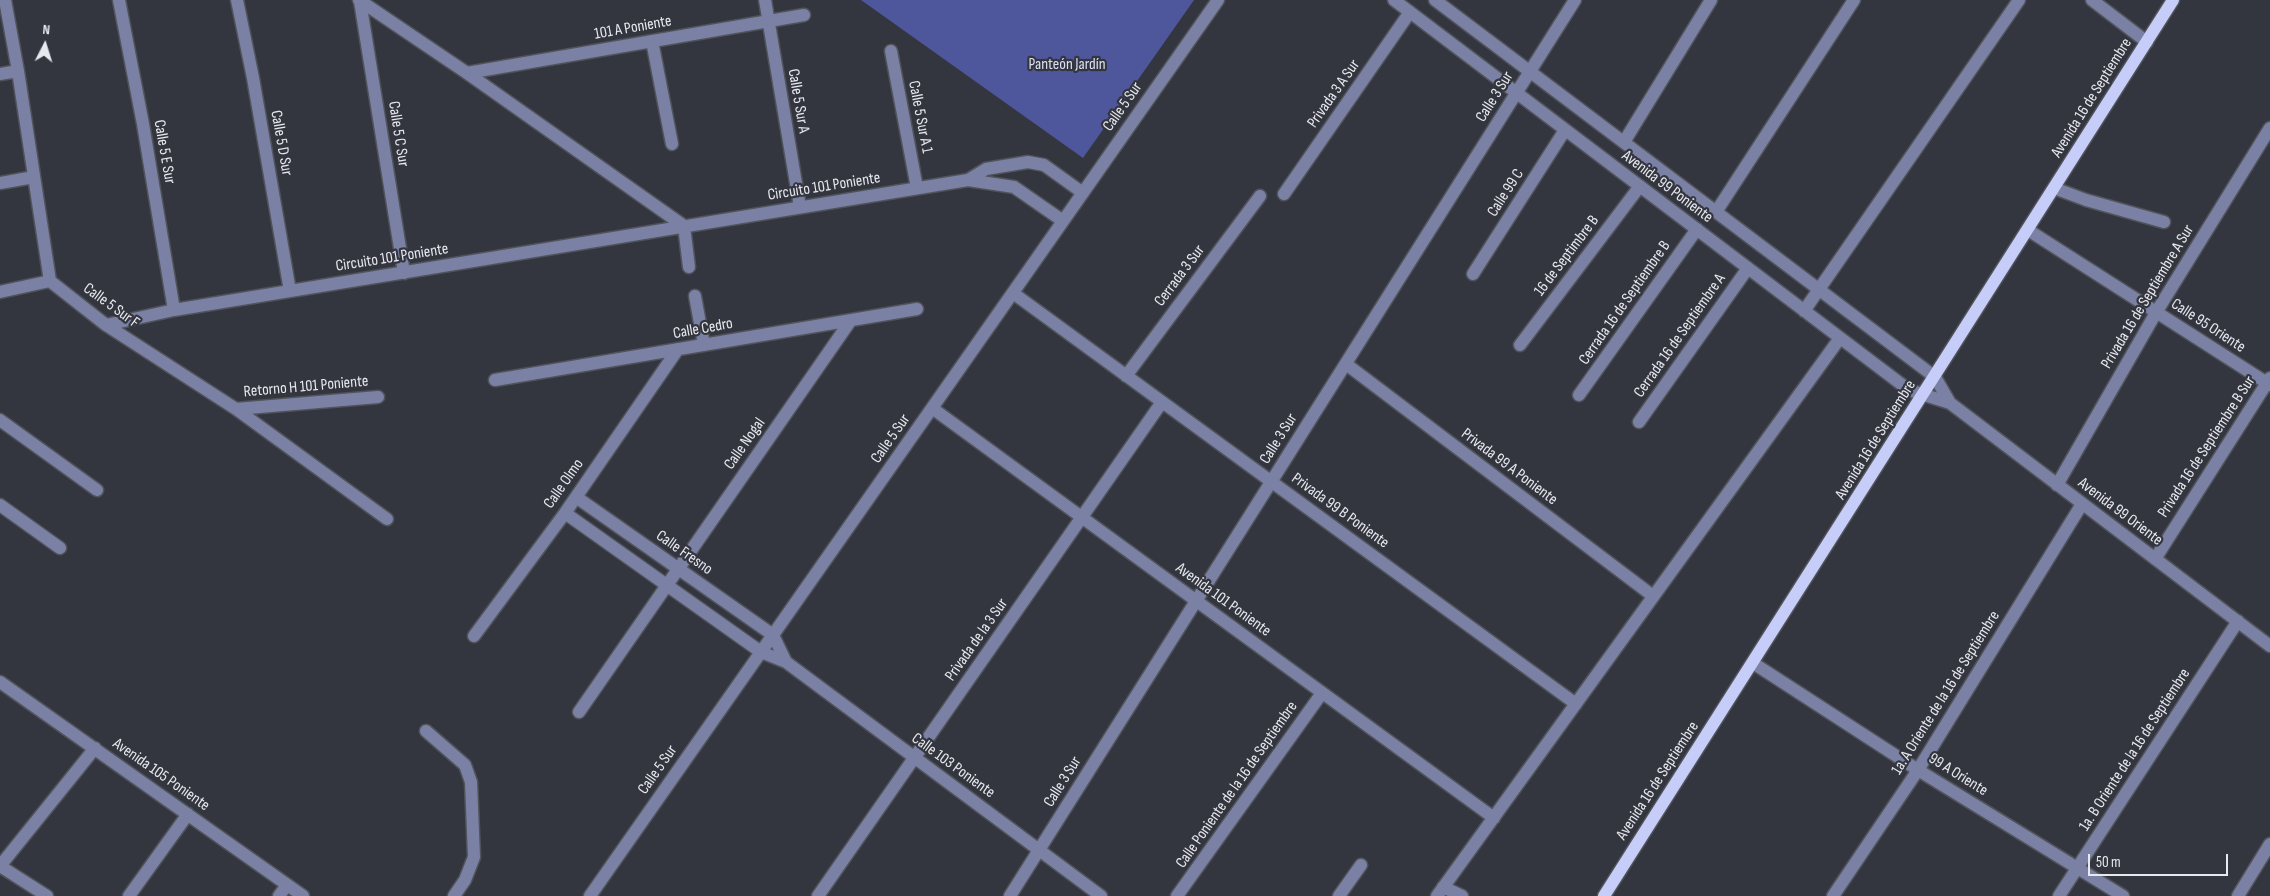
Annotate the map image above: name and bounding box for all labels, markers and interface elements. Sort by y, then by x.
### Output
street label: 101 A Poniente [593,12,673,44]
north arrow [20,20,70,70]
text: N [42,21,51,38]
street label: Avenida 16 de Septiembre [2048,35,2136,161]
park label: Panteón Jardín [1028,55,1106,75]
street label: Privada 3 A Sur [1304,56,1364,132]
street label: Calle 5 Sur A [783,67,813,135]
street label: Calle 3 Sur [1472,68,1518,126]
street label: Calle 5 Sur A 1 [904,79,936,155]
street label: Calle 5 Sur [1099,79,1147,135]
street label: Calle 5 C Sur [383,100,413,168]
street label: Calle 5 D Sur [266,109,296,177]
street label: Calle 5 E Sur [149,118,179,186]
street label: Avenida 99 Poniente [1618,147,1716,227]
street label: Calle 99 C [1484,166,1528,220]
street label: Circuito 101 Poniente [766,169,882,205]
street label: 16 de Septimbre B [1530,212,1604,300]
street label: Privada 16 de Septiembre A Sur [2097,222,2199,372]
street label: Cerrada 16 de Septiembre B [1575,237,1675,369]
street label: Circuito 101 Poniente [334,240,450,276]
street label: Cerrada 3 Sur [1151,242,1209,310]
street label: Cerrada 16 de Septiembre A [1630,270,1730,402]
street label: Calle 5 Sur F [79,279,143,333]
street label: Calle 95 Oriente [2167,295,2249,357]
street label: Calle Cedro [672,314,734,344]
street label: Retorno H 101 Poniente [243,372,369,402]
street label: Privada 16 de Septiembre B Sur [2154,373,2260,521]
street label: Avenida 16 de Septiembre [1832,377,1920,503]
street label: Calle 3 Sur [1256,410,1302,468]
street label: Calle 5 Sur [867,411,915,467]
street label: Calle Nogal [720,414,770,474]
street label: Privada 99 A Poniente [1457,425,1561,509]
street label: Calle Olmo [540,455,588,513]
street label: Privada 99 B Poniente [1287,469,1393,553]
street label: Avenida 99 Oriente [2074,474,2166,550]
street label: Calle Fresno [652,527,716,579]
street label: Avenida 101 Poniente [1172,559,1274,641]
street label: Privada de la 3 Sur [941,595,1013,685]
street label: 1a. A Oriente de la 16 de Septiembre [1888,608,2004,778]
street label: 1a. B Oriente de la 16 de Septiembre [2075,665,2195,835]
street label: Calle Poniente de la 16 de Septiembre [1172,698,1302,872]
street label: Avenida 16 de Septiembre [1613,718,1703,844]
street label: Calle 103 Poniente [908,729,998,803]
street label: Avenida 105 Poniente [109,734,213,816]
street label: Calle 5 Sur [634,742,682,798]
street label: 99 A Oriente [1925,749,1991,801]
street label: Calle 3 Sur [1040,753,1086,811]
scale bar [2090,844,2230,876]
text: 50 m [2096,853,2121,872]

